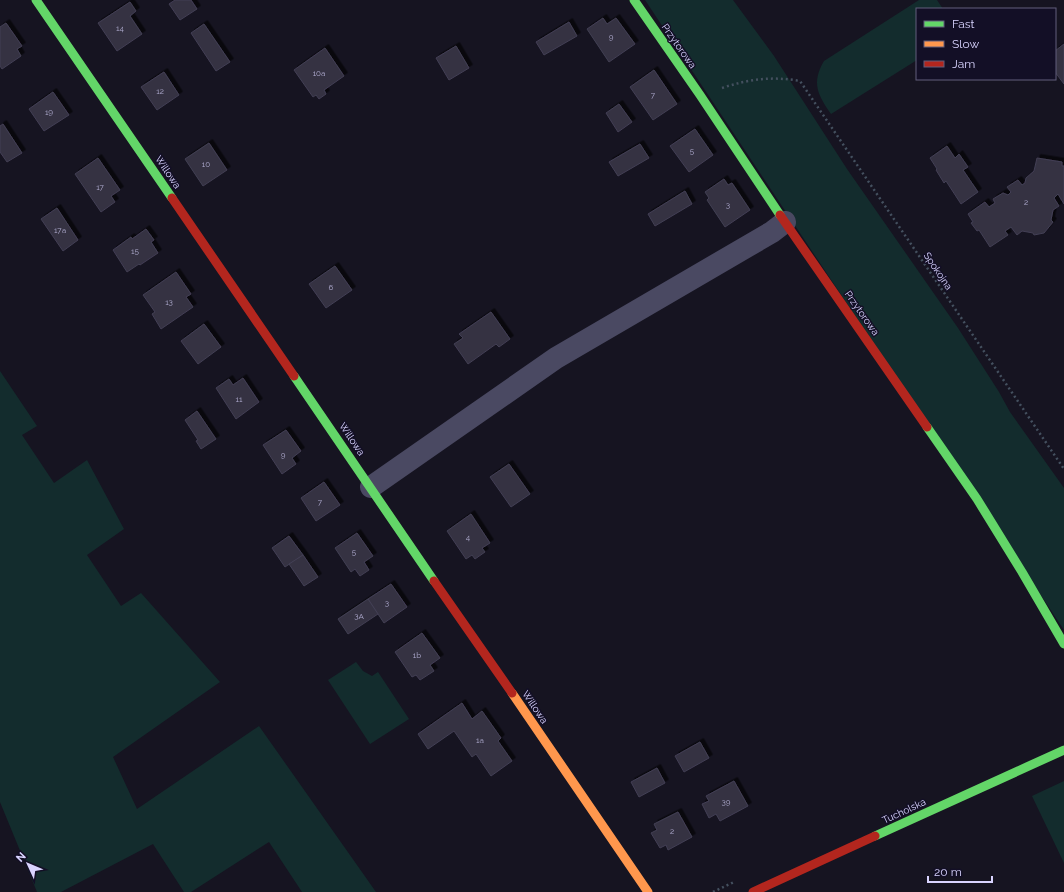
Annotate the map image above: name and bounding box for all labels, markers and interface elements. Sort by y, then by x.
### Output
legend [916,8,1056,80]
text: Fast [952,17,975,31]
street label: Przytorowa [660,22,698,70]
house number: 14 [116,23,125,33]
house number: 9 [609,32,614,42]
text: Slow [952,37,979,51]
text: Jam [952,57,975,71]
house number: 10a [313,68,325,78]
house number: 12 [156,86,164,96]
house number: 7 [651,90,656,100]
house number: 19 [45,107,53,117]
house number: 5 [690,146,695,156]
street label: Willowa [153,153,183,191]
house number: 10 [202,159,210,169]
house number: 17 [96,182,105,192]
house number: 2 [1024,197,1028,207]
house number: 3 [726,200,730,210]
house number: 17a [54,225,66,235]
house number: 15 [131,246,140,256]
street label: Spokojna [922,250,954,292]
house number: 6 [329,282,334,292]
street label: Przytorowa [843,289,881,337]
house number: 13 [165,297,173,307]
house number: 11 [236,394,243,404]
street label: Willowa [337,420,367,458]
house number: 9 [281,450,286,460]
house number: 7 [318,497,323,507]
house number: 4 [466,532,471,542]
house number: 5 [352,547,357,557]
house number: 3 [385,598,389,608]
house number: 3A [354,611,364,621]
house number: 1b [413,650,421,660]
street label: Willowa [520,688,550,726]
house number: 1a [476,735,484,745]
street label: Tucholska [880,796,928,826]
house number: 39 [722,797,731,807]
house number: 2 [670,826,674,836]
north arrow [8,844,48,884]
text: N [14,850,29,865]
scale bar [928,858,992,884]
text: 20 m [934,865,962,879]

